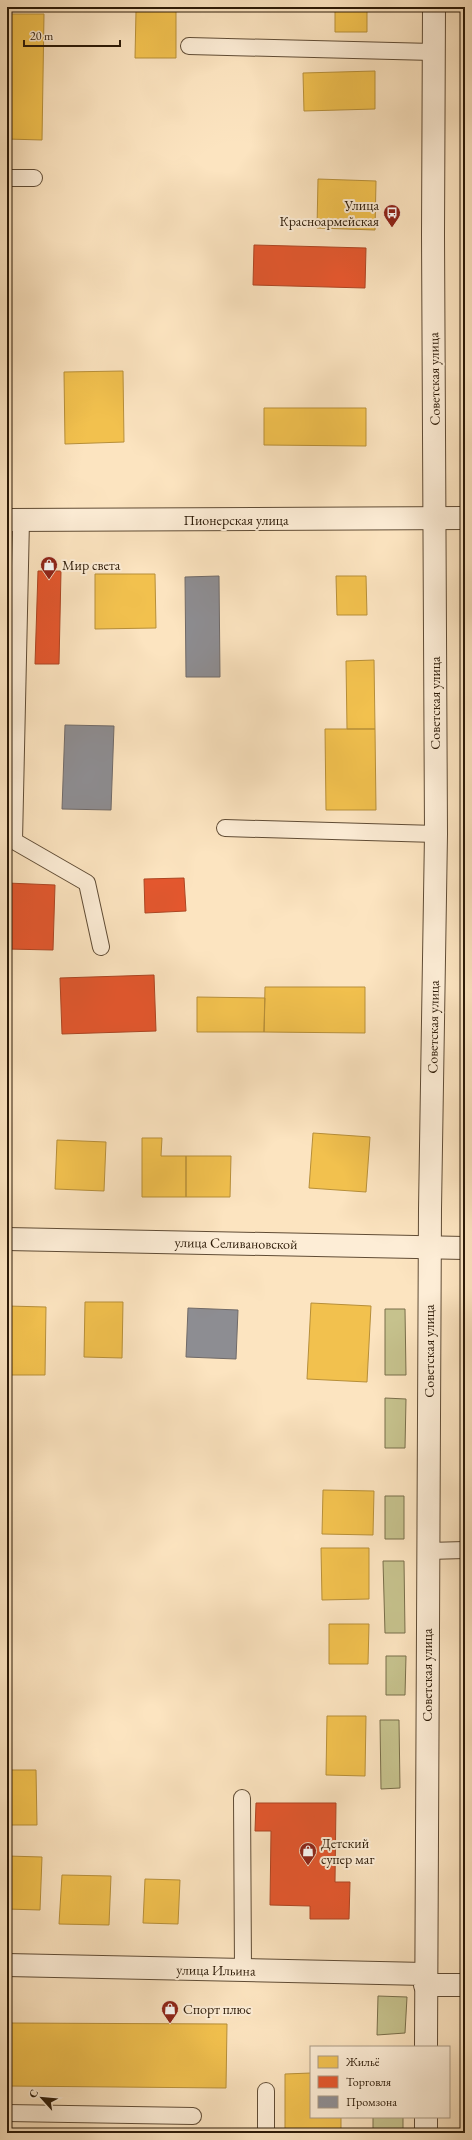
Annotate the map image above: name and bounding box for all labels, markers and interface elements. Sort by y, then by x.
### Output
scale bar [24,22,120,48]
text: 20 m [30,28,54,44]
place label: Улица Красноармейская [280,196,379,230]
bus stop icon: Улица Красноармейская [382,203,402,228]
street label: Советская улица [424,332,444,426]
street label: Пионерская улица [183,511,289,529]
shop icon: Мир света [39,555,59,580]
place label: Мир света [62,556,121,574]
street label: Советская улица [426,656,444,750]
street label: Советская улица [423,980,443,1074]
street label: улица Селивановской [174,1233,298,1253]
street label: Советская улица [420,1304,438,1398]
street label: Советская улица [418,1628,436,1722]
place label: Детский супер маг [321,1834,374,1868]
shop icon: Детский супер маг [298,1841,318,1866]
street label: улица Ильина [176,1960,256,1980]
shop icon: Спорт плюс [160,1999,180,2024]
place label: Спорт плюс [183,2000,252,2018]
legend [310,2046,450,2118]
text: Жильё [345,2054,380,2070]
text: Торговля [346,2074,392,2090]
north arrow [22,2078,62,2118]
text: С [25,2087,41,2100]
text: Промзона [346,2094,397,2110]

